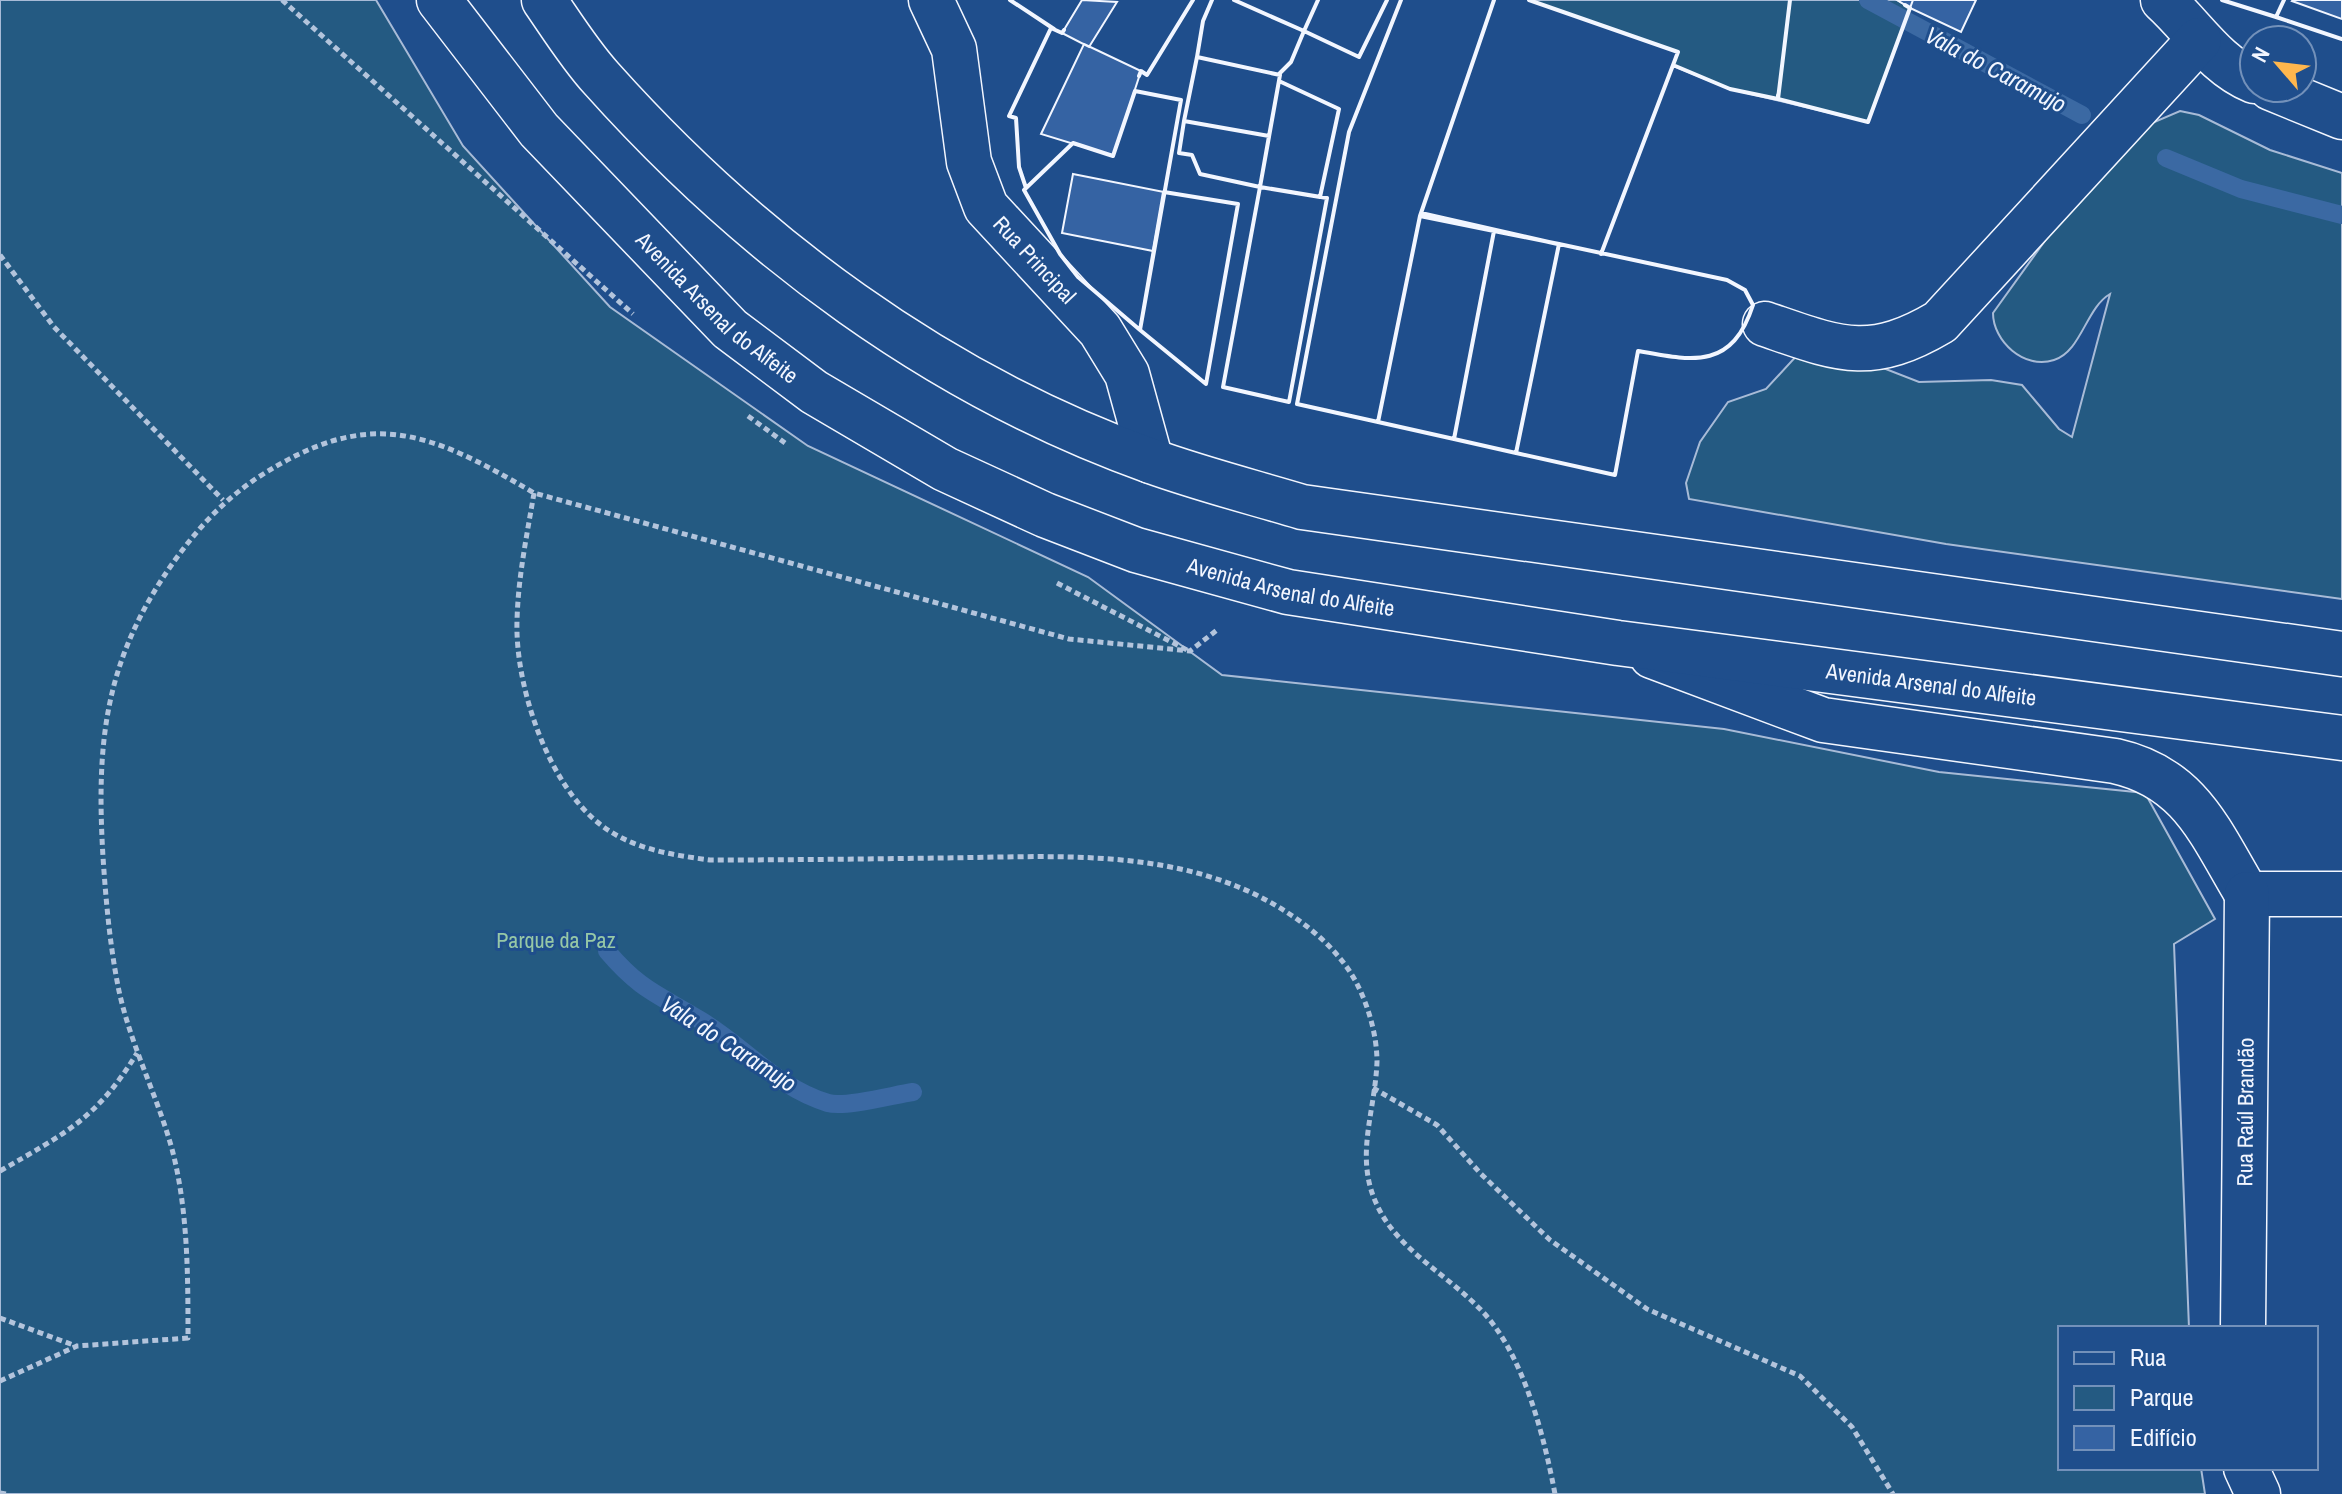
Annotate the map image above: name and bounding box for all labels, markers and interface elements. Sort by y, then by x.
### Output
water label: Vala do Caramujo [1920,18,2072,120]
north arrow [2238,24,2318,104]
text: N [2244,42,2277,67]
street label: Rua Principal [987,209,1083,310]
street label: Avenida Arsenal do Alfeite [629,224,805,390]
street label: Avenida Arsenal do Alfeite [1183,550,1397,623]
street label: Avenida Arsenal do Alfeite [1823,655,2038,713]
park label: Parque da Paz [496,925,616,955]
water label: Vala do Caramujo [655,987,803,1099]
street label: Rua Raúl Brandão [2229,1038,2261,1186]
legend [2058,1326,2318,1470]
text: Rua [2130,1341,2166,1373]
text: Parque [2130,1381,2193,1413]
text: Edifício [2130,1421,2197,1453]

